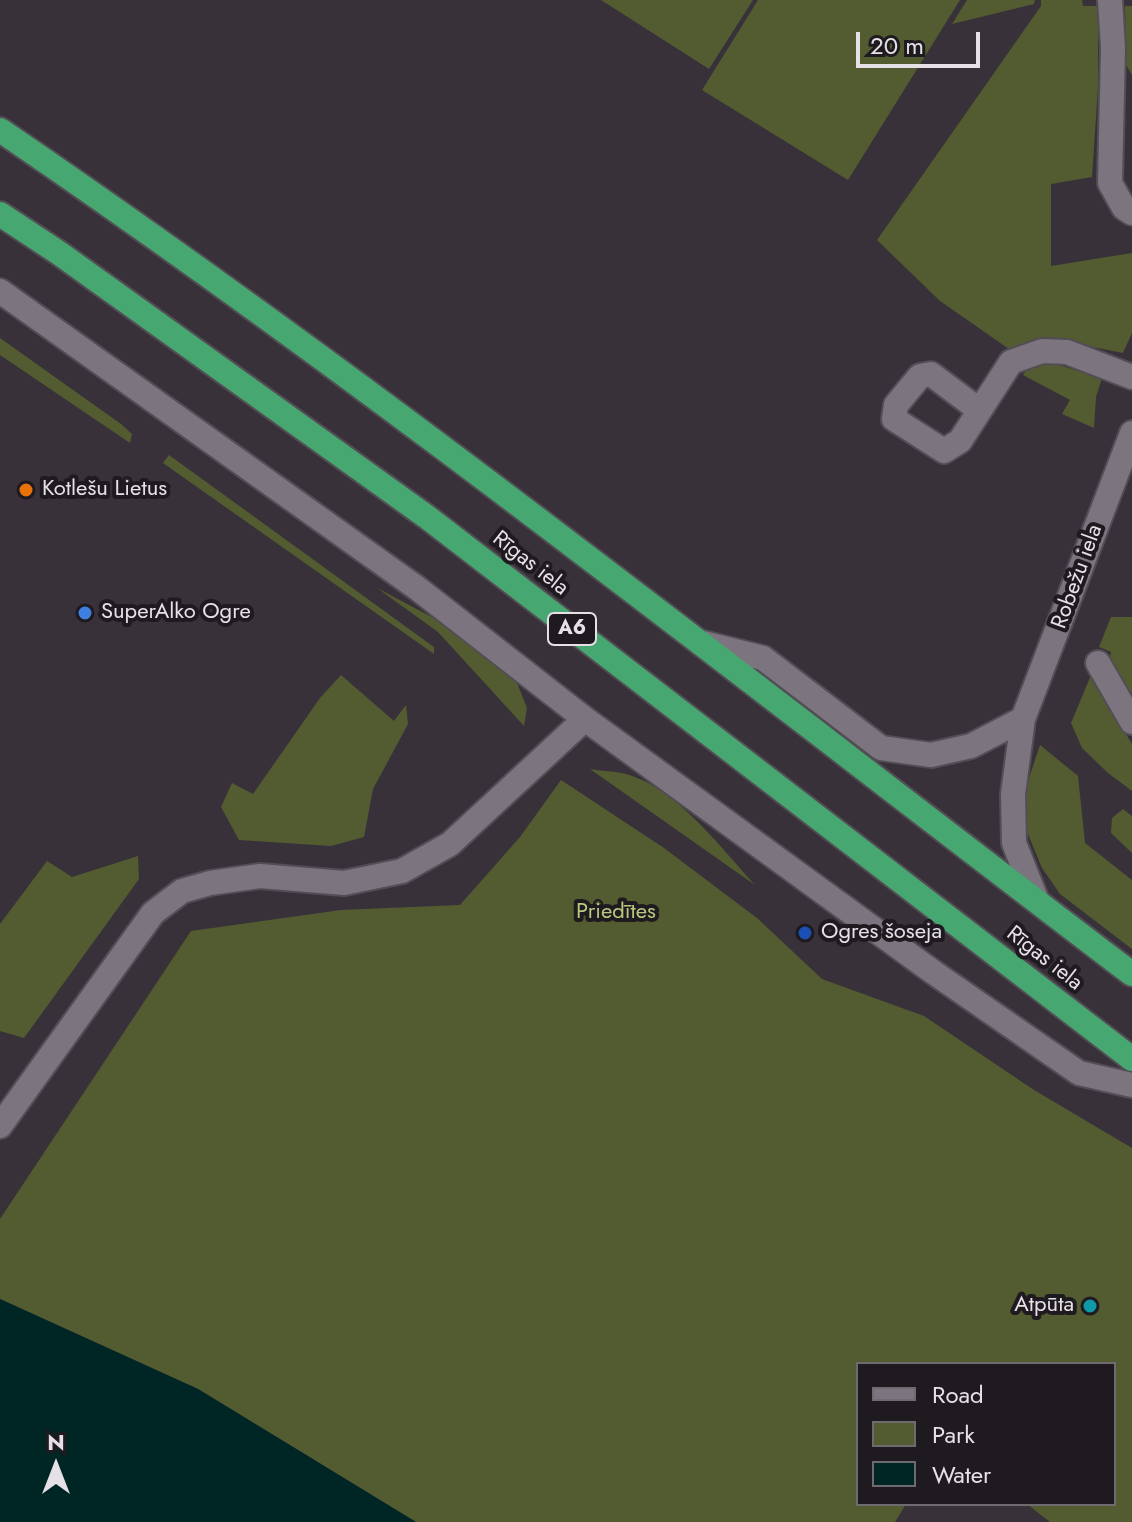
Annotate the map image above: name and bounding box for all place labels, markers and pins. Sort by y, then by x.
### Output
place label: Kotlešu Lietus [42,477,167,503]
marker: Kotlešu Lietus [17,481,35,499]
place label: SuperAlko Ogre [101,600,251,626]
marker: SuperAlko Ogre [76,604,94,622]
place label: Ogres šoseja [821,920,942,946]
marker: Ogres šoseja [796,924,814,942]
place label: Atpūta [1014,1293,1074,1319]
marker: Atpūta [1081,1297,1099,1315]

